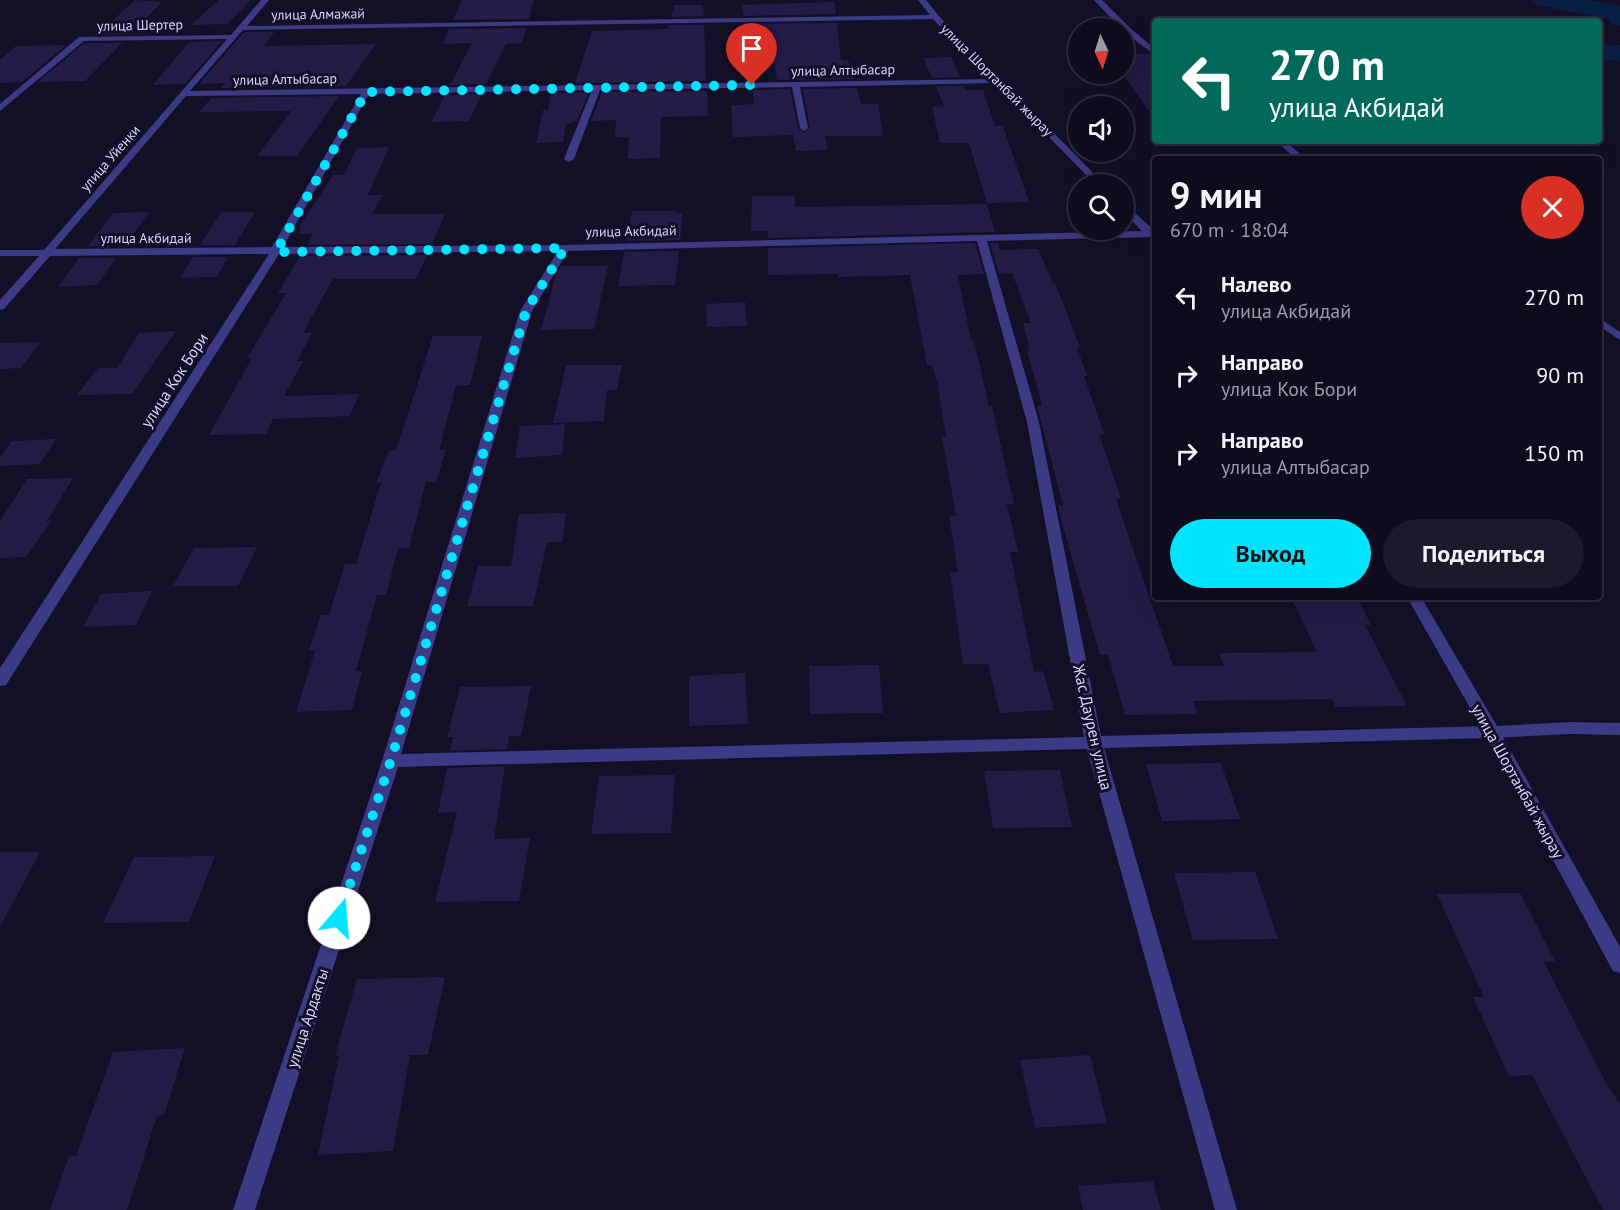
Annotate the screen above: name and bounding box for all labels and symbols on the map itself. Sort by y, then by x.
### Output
street label: улица Алмажай [271,4,365,24]
street label: улица Шертер [97,15,183,35]
north arrow [1068,18,1134,84]
street label: улица Шортанбай жырау [937,20,1057,140]
pin [726,23,777,85]
street label: улица Алтыбасар [791,60,895,80]
street label: улица Алтыбасар [233,69,337,89]
street label: улица Уйенки [76,121,144,195]
street label: улица Акбидай [585,221,677,241]
street label: улица Акбидай [100,229,192,247]
street label: улица Кок Бори [136,329,212,431]
street label: Жас Даурен улица [1069,661,1117,792]
street label: улица Шортанбай жырау [1467,700,1569,862]
position arrow [307,886,371,950]
street label: улица Ардакты [281,966,333,1070]

